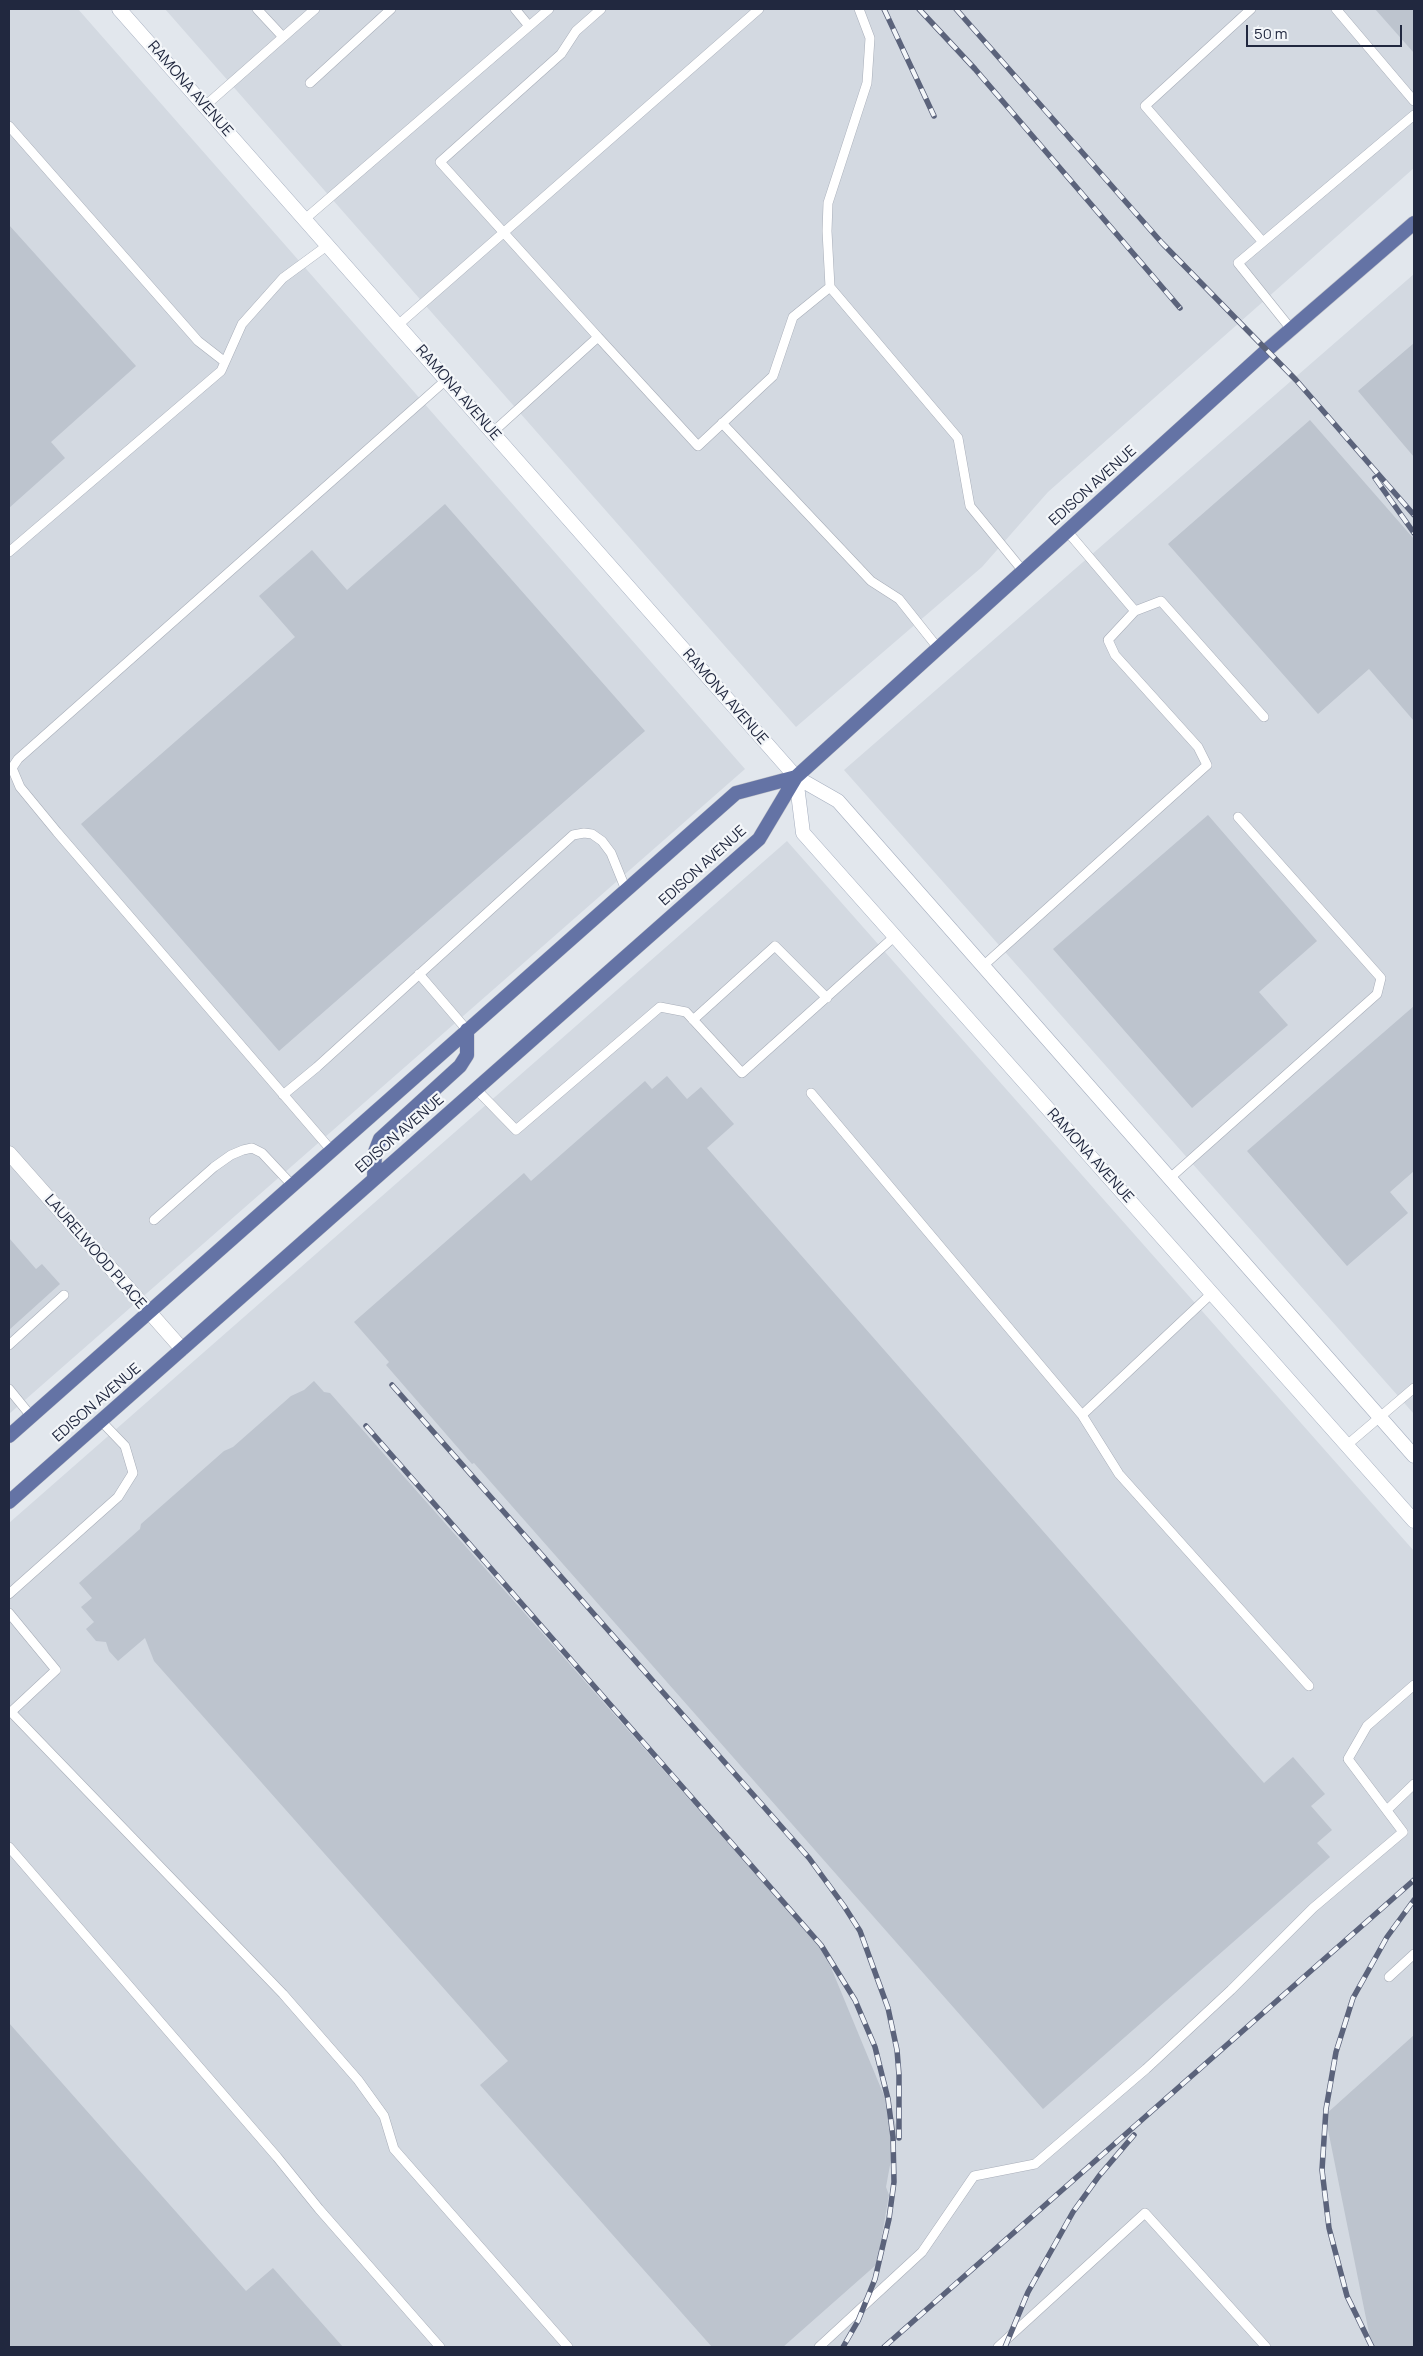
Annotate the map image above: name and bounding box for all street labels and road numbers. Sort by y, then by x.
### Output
street label: RAMONA AVENUE [144,38,236,140]
street label: RAMONA AVENUE [412,342,504,444]
street label: EDISON AVENUE [1046,442,1140,530]
street label: RAMONA AVENUE [679,646,771,748]
street label: EDISON AVENUE [656,822,750,910]
street label: EDISON AVENUE [352,1091,448,1177]
street label: RAMONA AVENUE [1043,1105,1137,1207]
street label: LAURELWOOD PLACE [40,1191,150,1313]
street label: EDISON AVENUE [49,1360,145,1446]

